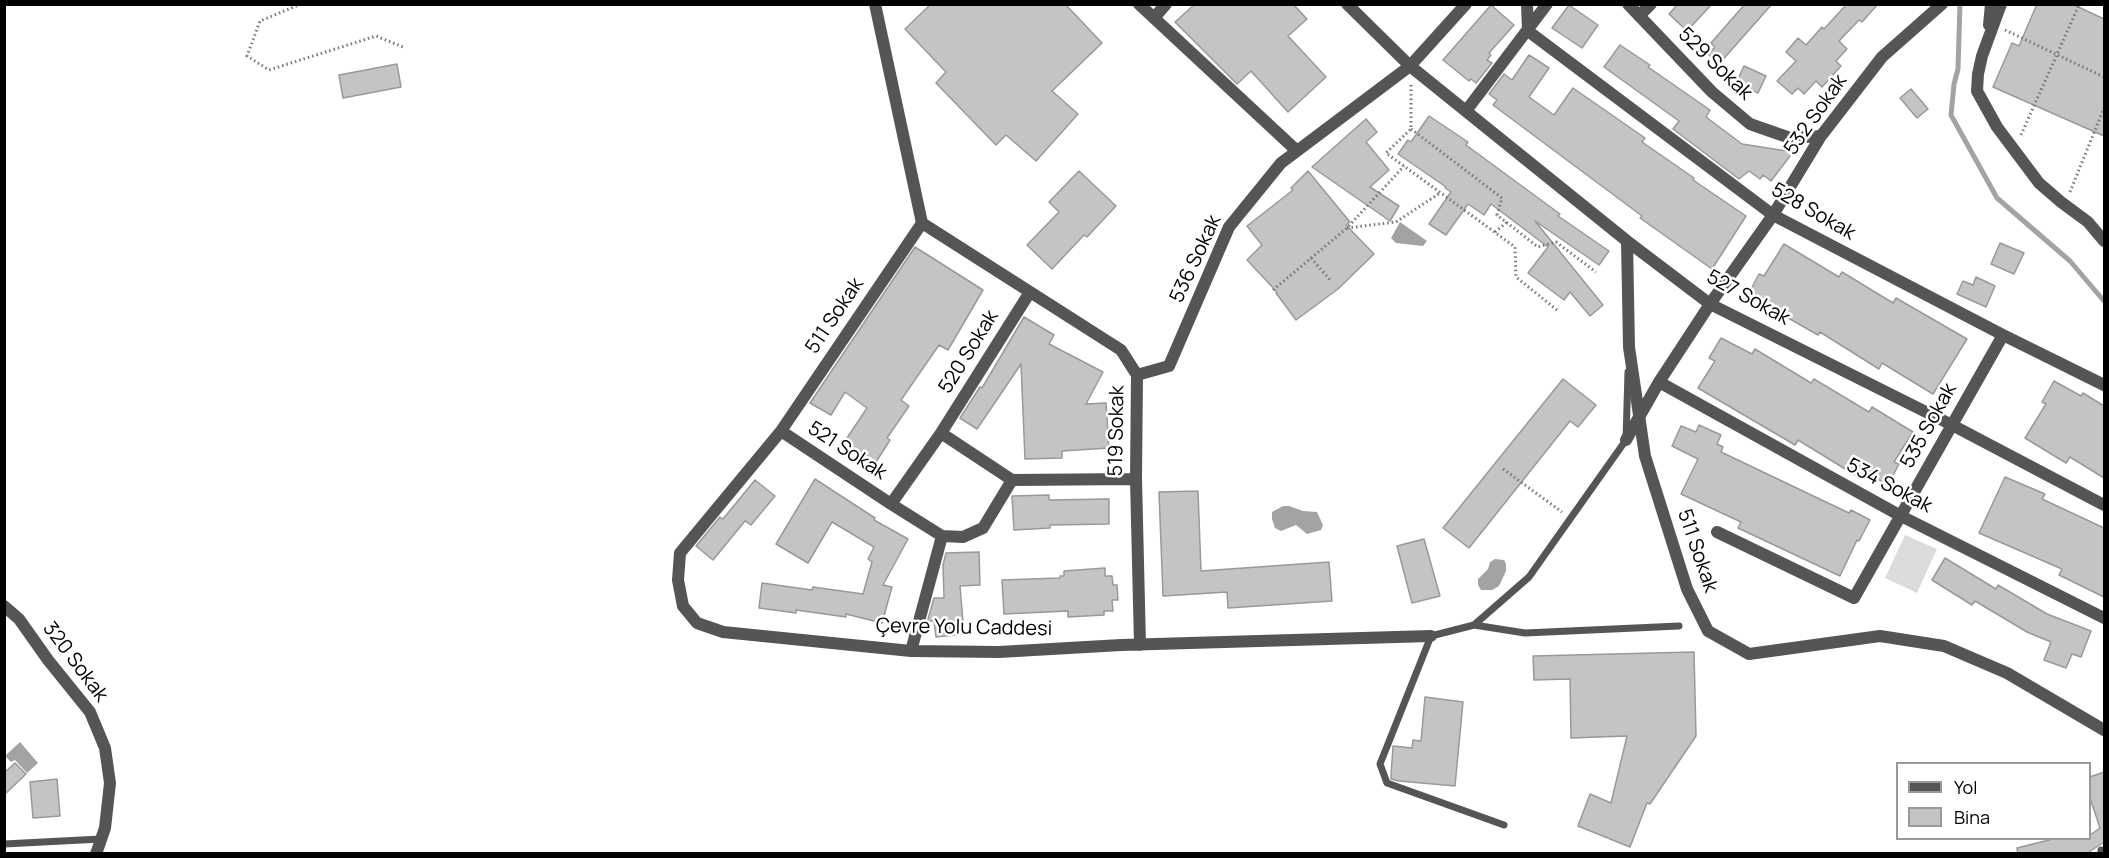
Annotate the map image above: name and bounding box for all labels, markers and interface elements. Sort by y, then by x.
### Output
street label: 529 Sokak [1673,23,1757,105]
street label: 532 Sokak [1779,70,1853,160]
street label: 528 Sokak [1767,178,1859,246]
street label: 536 Sokak [1165,211,1227,307]
street label: 527 Sokak [1702,265,1794,331]
street label: 511 Sokak [801,274,869,358]
street label: 520 Sokak [934,306,1004,398]
street label: 535 Sokak [1896,379,1962,473]
street label: 519 Sokak [1104,385,1130,477]
street label: 521 Sokak [803,417,891,485]
street label: 534 Sokak [1842,453,1936,519]
street label: 511 Sokak [1672,506,1722,596]
street label: Çevre Yolu Caddesi [876,614,1052,642]
street label: 320 Sokak [37,617,113,707]
legend [1896,762,2091,840]
text: Yol [1954,775,1977,799]
text: Bina [1954,805,1990,829]

